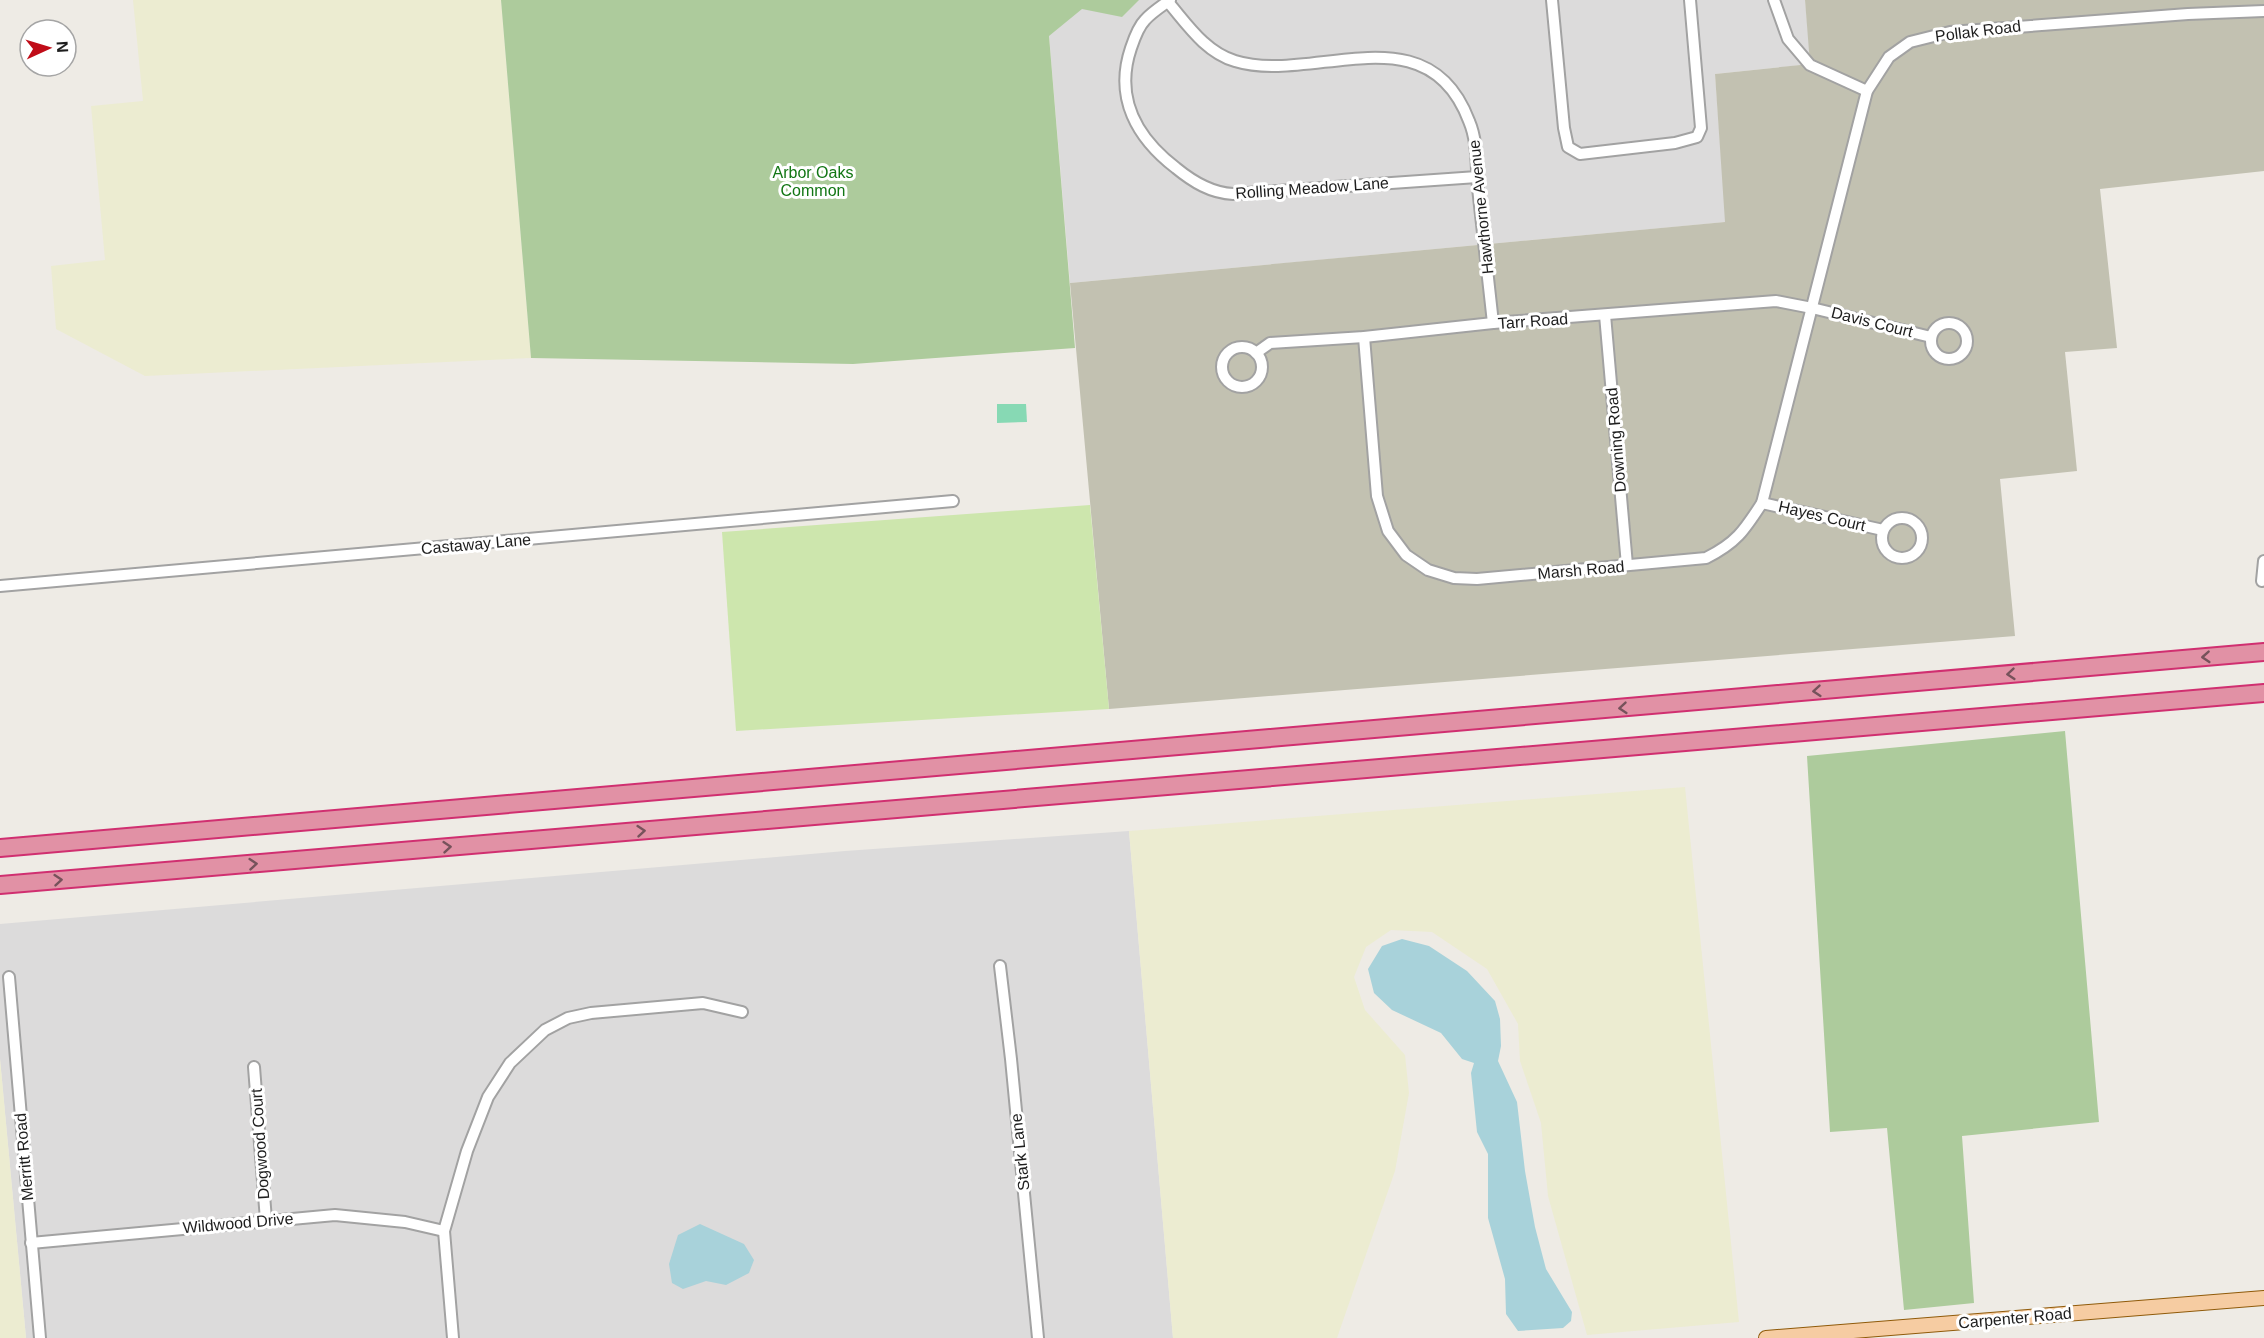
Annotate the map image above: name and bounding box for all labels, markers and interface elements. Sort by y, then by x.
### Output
street label: Pollak Road [1934,17,2022,45]
north arrow [18,18,78,78]
text: N [54,41,71,53]
street label: Hawthorne Avenue [1465,139,1497,275]
park label: Arbor Oaks Common [773,164,853,199]
street label: Rolling Meadow Lane [1235,174,1389,202]
street label: Davis Court [1829,304,1915,340]
street label: Tarr Road [1497,310,1569,332]
street label: Downing Road [1603,387,1629,493]
street label: Hayes Court [1777,498,1868,534]
street label: Castaway Lane [420,531,532,557]
street label: Marsh Road [1537,558,1625,582]
one-way arrow [2201,651,2210,664]
one-way arrow [2007,667,2016,680]
one-way arrow [1813,684,1822,697]
one-way arrow [1618,701,1627,714]
one-way arrow [637,825,646,838]
one-way arrow [442,841,451,854]
one-way arrow [248,858,257,871]
one-way arrow [54,874,63,887]
street label: Dogwood Court [248,1087,272,1200]
street label: Merritt Road [12,1112,36,1202]
street label: Stark Lane [1007,1113,1032,1191]
street label: Wildwood Drive [182,1210,294,1236]
street label: Carpenter Road [1958,1305,2072,1331]

